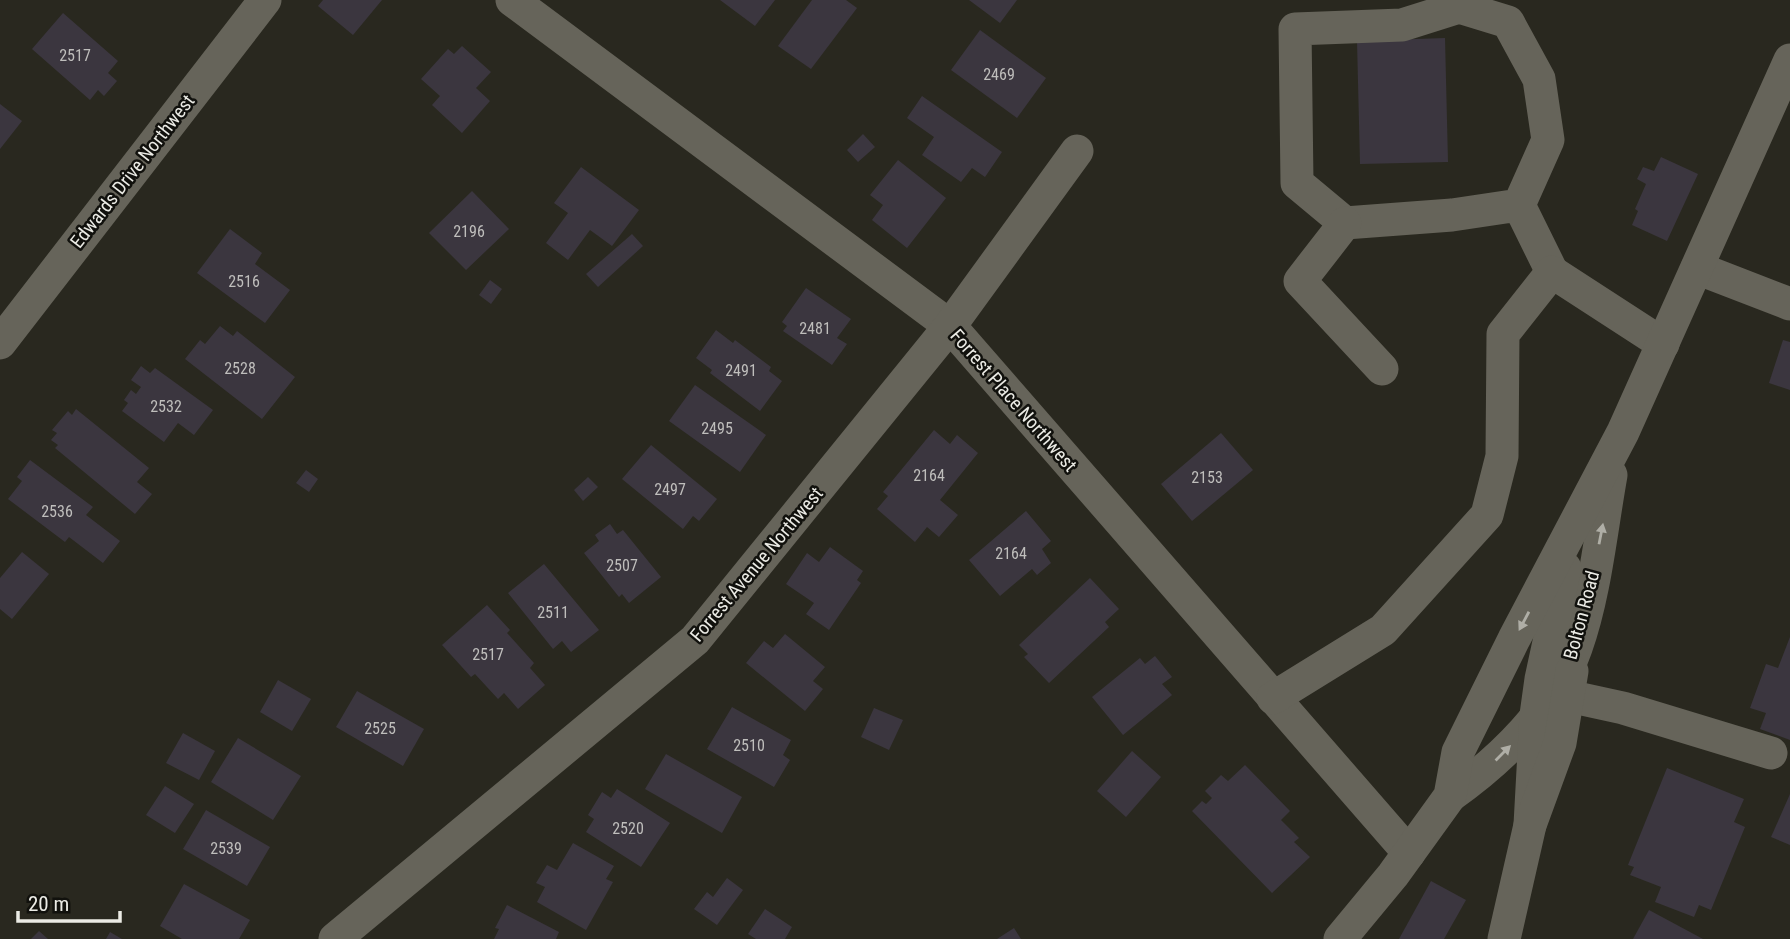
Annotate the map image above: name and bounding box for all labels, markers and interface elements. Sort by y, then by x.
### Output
house number: 2517 [59,46,91,65]
house number: 2469 [983,65,1015,84]
street label: Edwards Drive Northwest [65,90,199,253]
house number: 2196 [453,222,485,241]
house number: 2516 [228,272,260,291]
house number: 2481 [799,319,831,338]
street label: Forrest Place Northwest [945,324,1082,476]
house number: 2528 [224,359,256,378]
house number: 2491 [725,361,757,380]
house number: 2532 [150,397,182,416]
house number: 2495 [701,419,733,438]
house number: 2164 [913,466,945,485]
house number: 2153 [1191,468,1223,487]
house number: 2497 [654,480,686,499]
street label: Forrest Avenue Northwest [685,482,828,646]
house number: 2536 [41,502,73,521]
one-way arrow [1596,523,1607,545]
house number: 2164 [995,544,1027,563]
house number: 2507 [606,556,638,575]
street label: Bolton Road [1559,568,1604,662]
house number: 2511 [537,603,569,622]
one-way arrow [1518,611,1530,631]
house number: 2517 [472,645,504,664]
house number: 2525 [364,719,396,738]
house number: 2510 [733,736,765,755]
one-way arrow [1494,746,1511,762]
house number: 2520 [612,819,644,838]
house number: 2539 [210,839,242,858]
scale bar [18,880,119,924]
text: 20 m [28,892,69,916]

